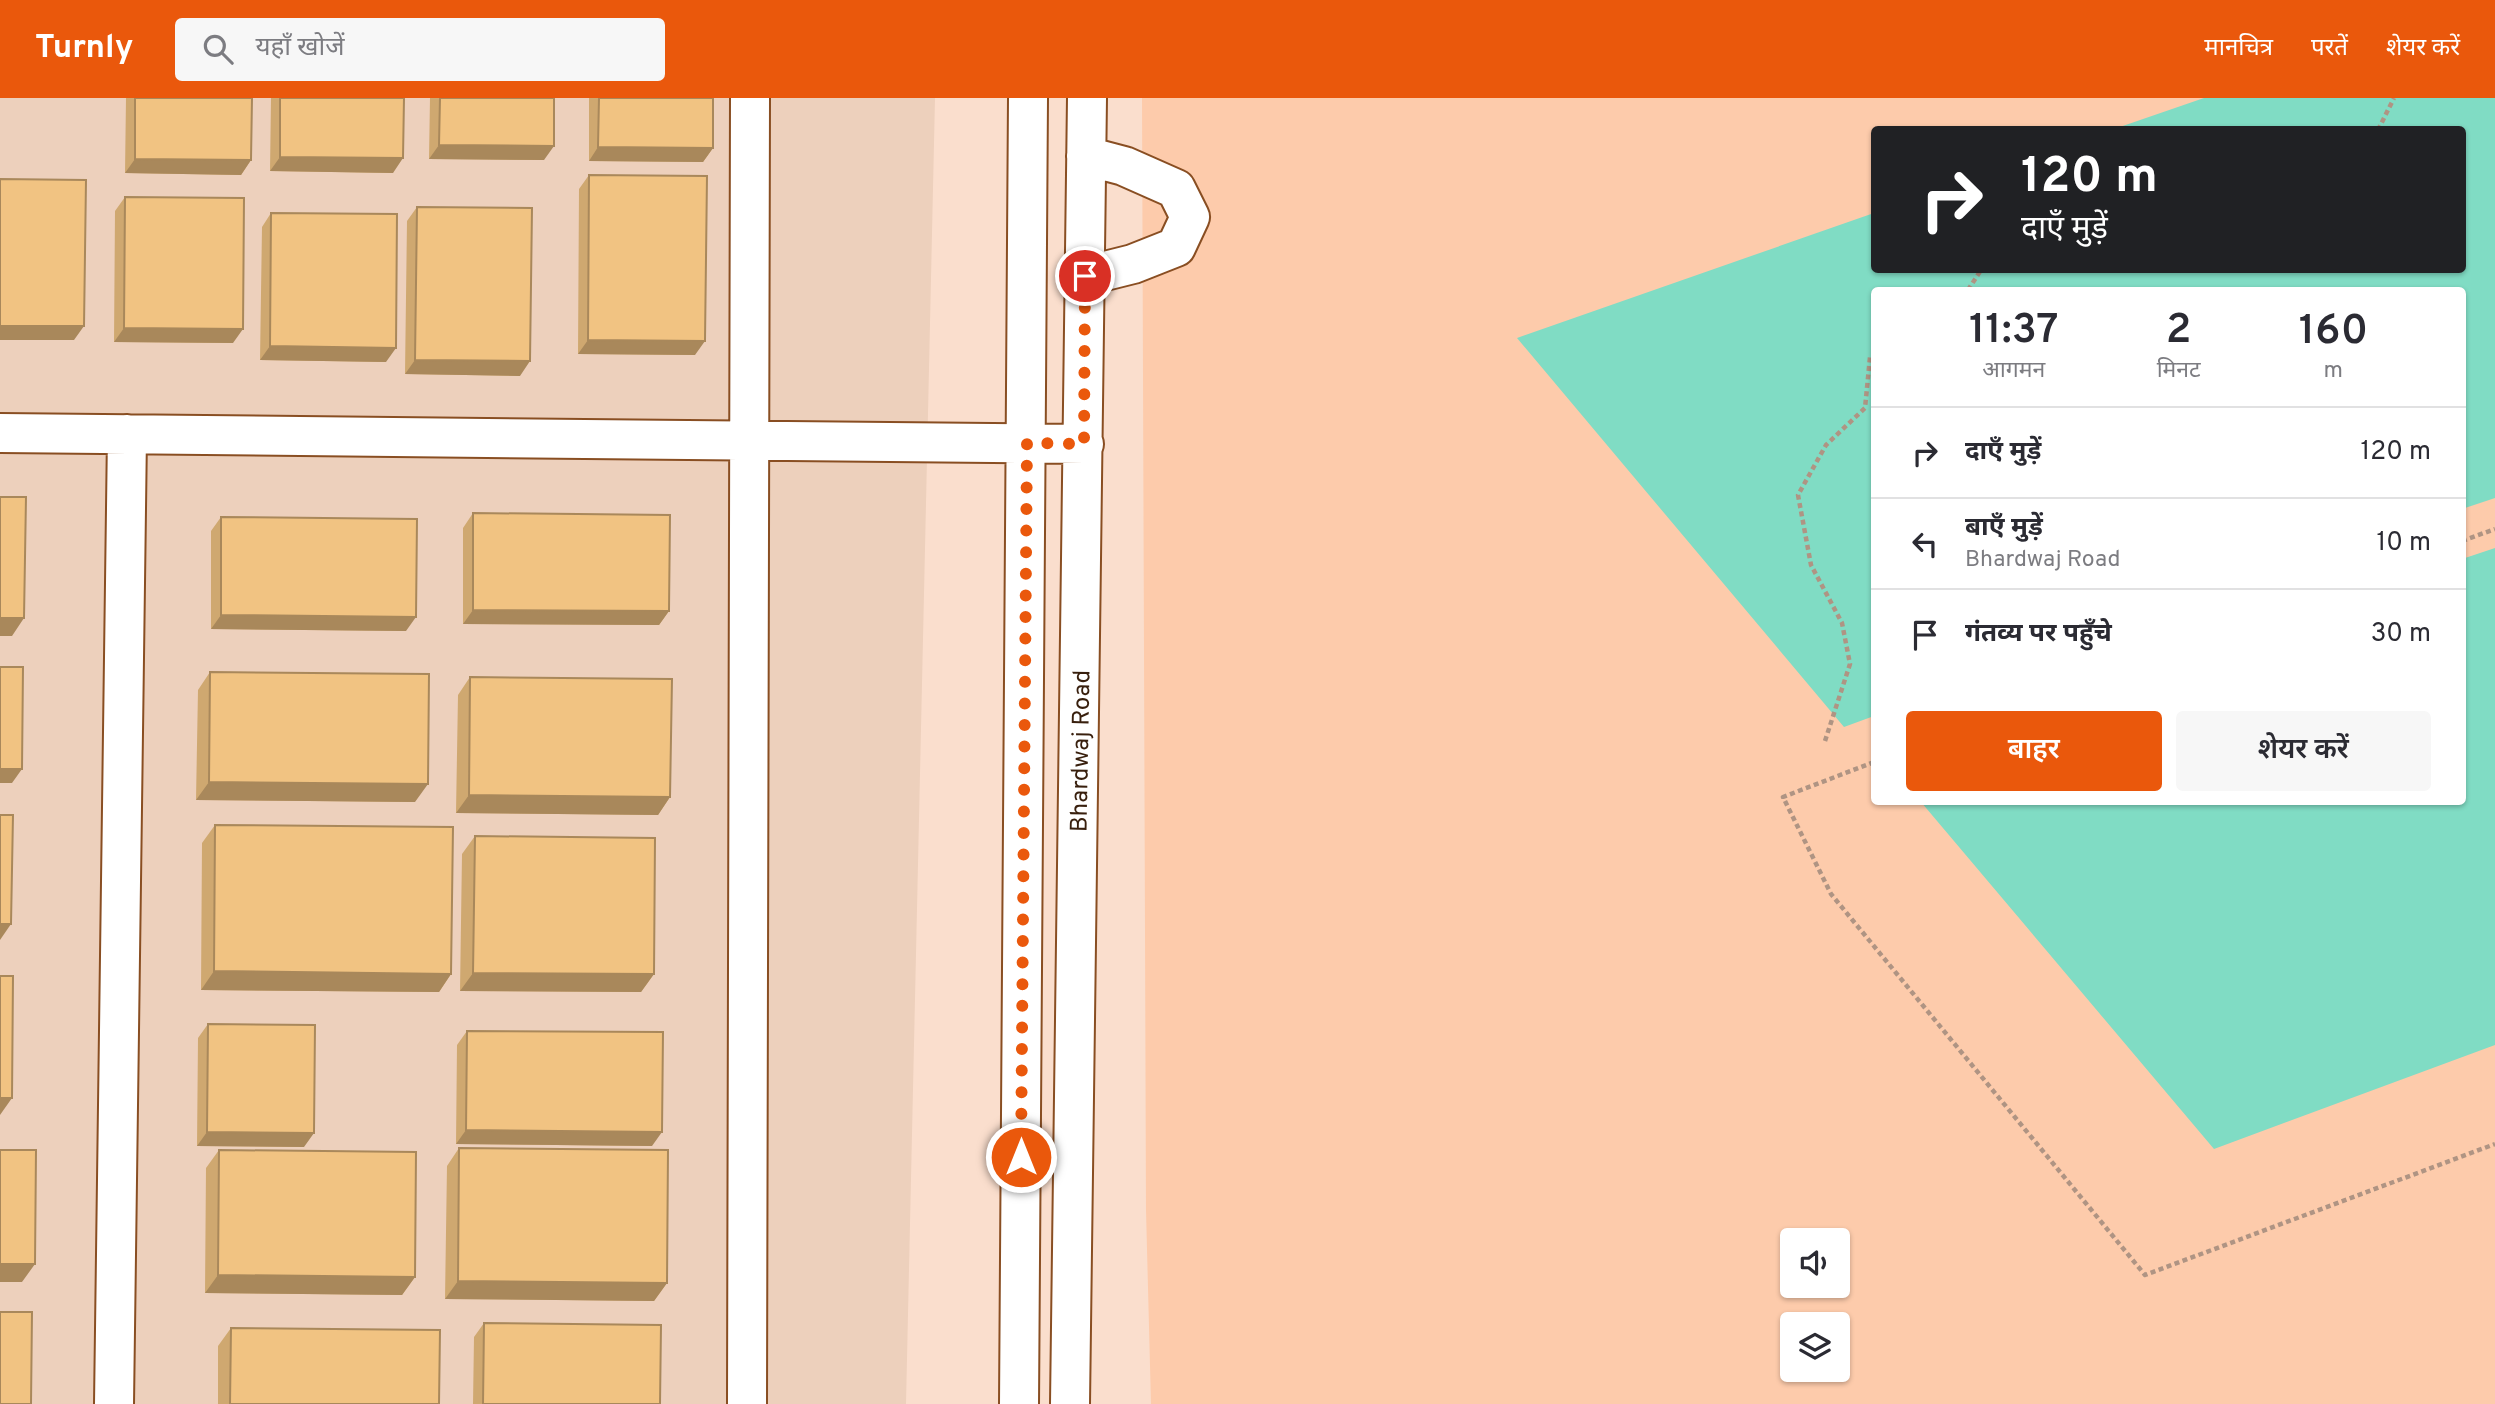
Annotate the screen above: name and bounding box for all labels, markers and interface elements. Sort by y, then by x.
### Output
search box [175,18,665,81]
text: Turnly [35,28,133,70]
icon: search [199,30,237,68]
text: यहाँ खोजें [255,32,344,65]
text: मानचित्र [2204,34,2273,64]
text: परतें [2311,34,2348,64]
text: शेयर करें [2386,34,2460,64]
text: 120 m [2021,148,2158,210]
icon: right [1906,154,1997,245]
text: दाएँ मुड़ें [2021,210,2108,250]
pin [1055,246,1115,306]
icon: arrive [1066,257,1104,295]
text: 11:37 [1969,305,2059,358]
text: 2 [2166,305,2192,358]
text: 160 [2299,306,2368,359]
text: आगमन [1982,357,2045,386]
text: मिनट [2157,357,2201,386]
text: m [2324,357,2343,386]
icon: right [1906,434,1944,472]
text: दाएँ मुड़ें [1965,436,2041,469]
text: 120 m [2361,436,2431,469]
text: बाएँ मुड़ें [1965,512,2043,545]
icon: left [1906,525,1944,563]
text: 10 m [2376,527,2431,560]
text: Bhardwaj Road [1965,546,2120,575]
icon: arrive [1906,616,1944,654]
text: गंतव्य पर पहुँचे [1965,618,2112,651]
text: 30 m [2371,618,2431,651]
street label: Bhardwaj Road [1066,670,1098,832]
button: बाहर [1906,711,2162,791]
button: शेयर करें [2176,711,2431,791]
position arrow [984,1120,1058,1194]
map controls [1780,1228,1850,1382]
button: sound [1780,1228,1850,1298]
button: layers [1780,1312,1850,1382]

